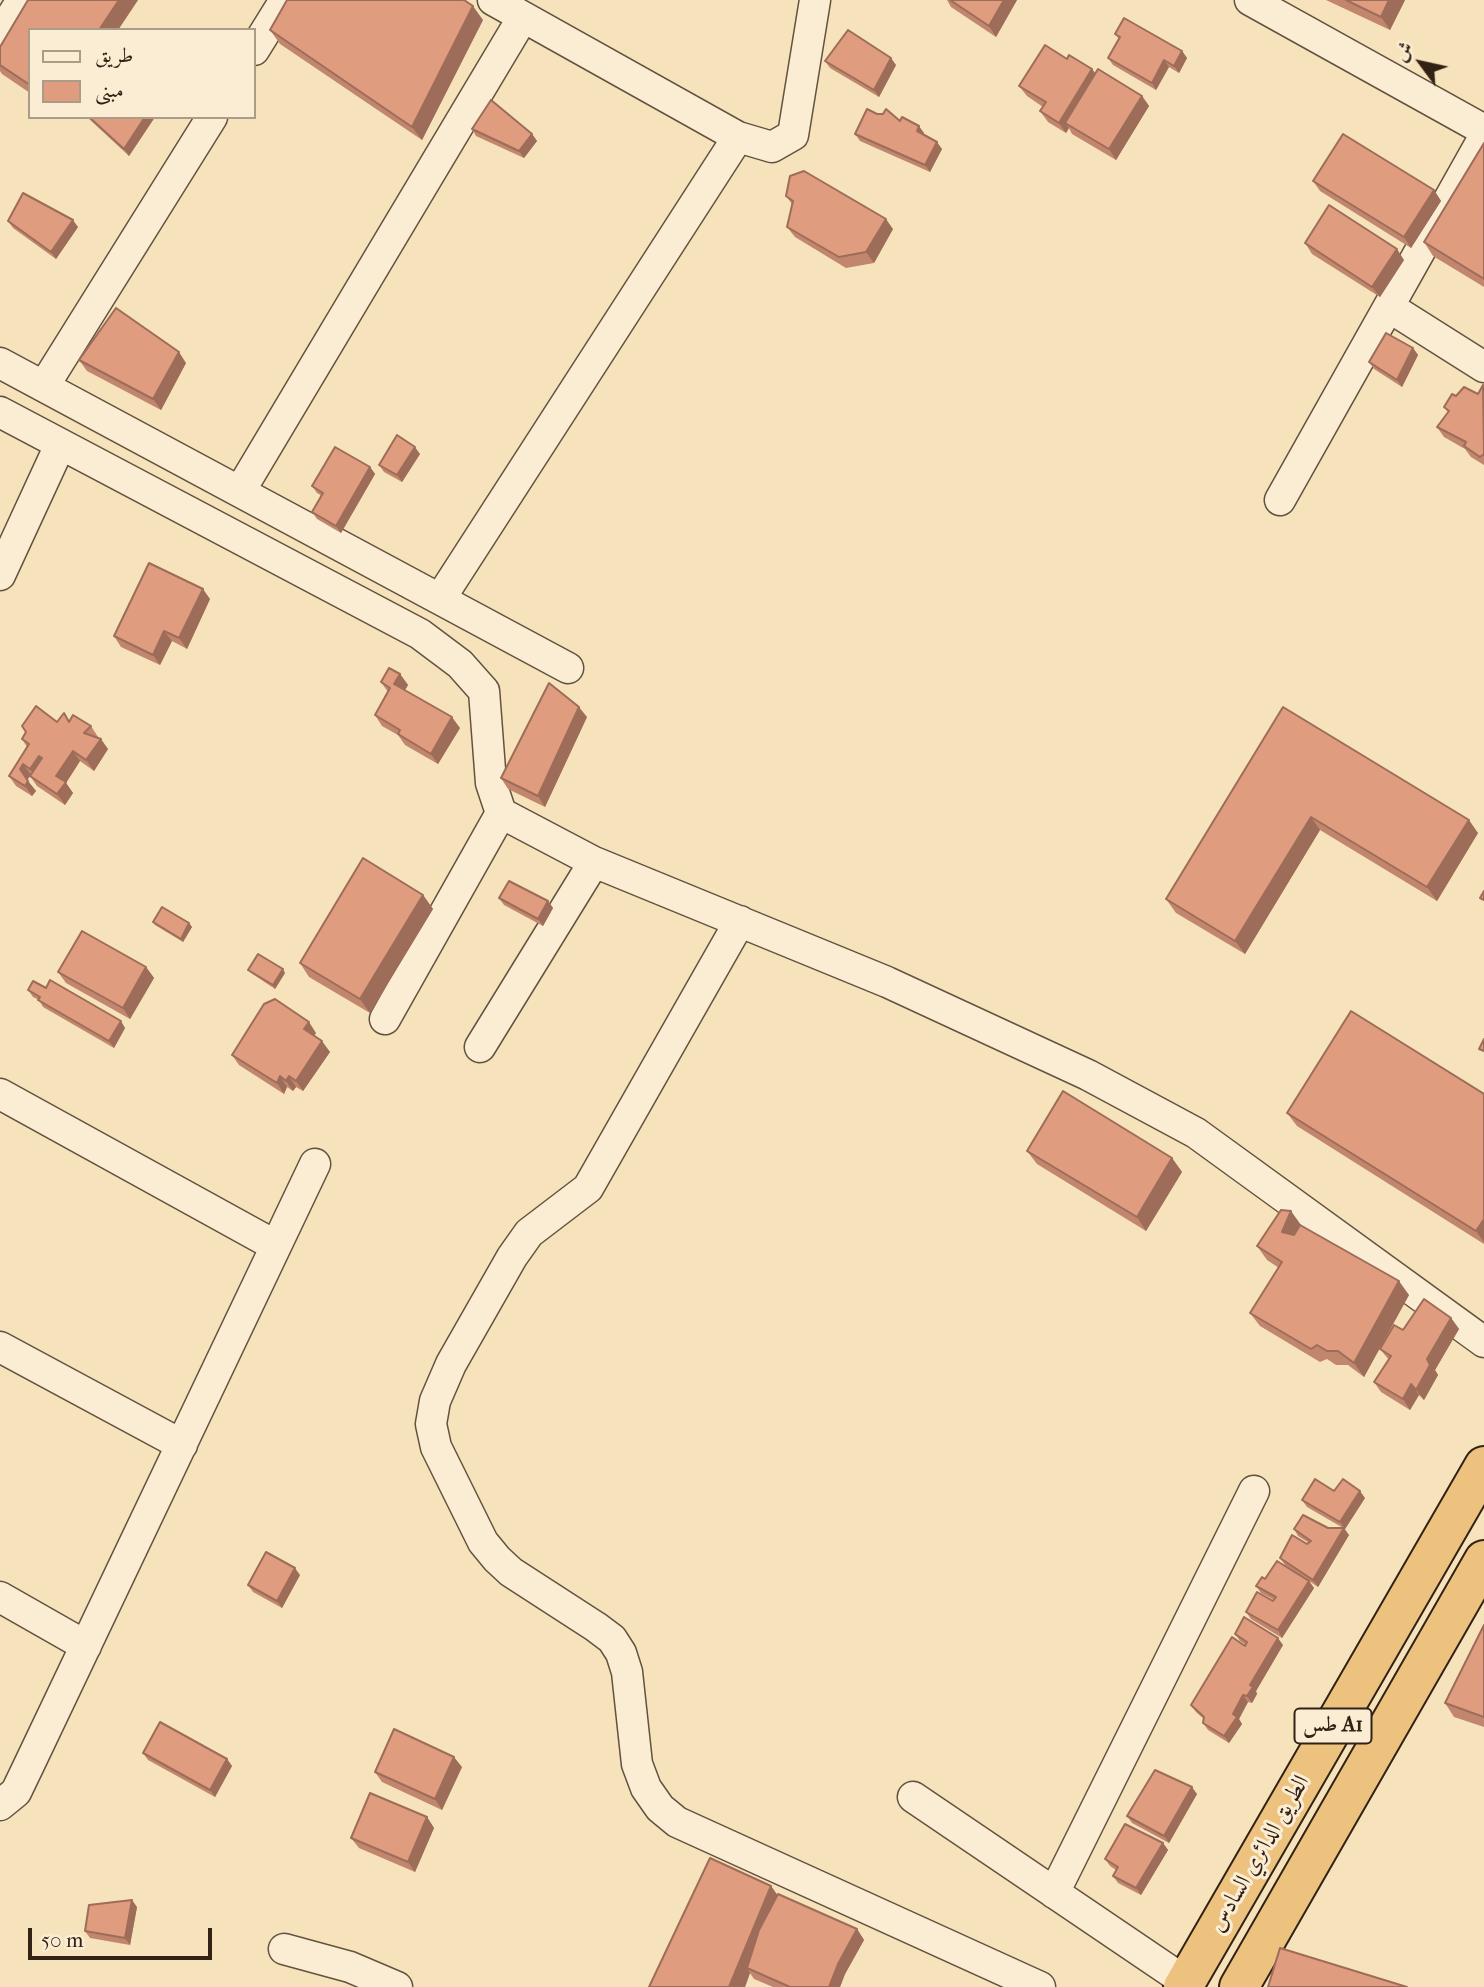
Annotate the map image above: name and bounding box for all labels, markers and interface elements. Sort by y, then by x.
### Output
legend [28,28,256,119]
north arrow [1386,28,1456,98]
text: ش [1389,38,1418,65]
text: طريق [95,43,133,67]
text: مبنى [95,78,124,102]
road number: طس A1 [1294,1708,1372,1744]
street label: الطريق الدائري السادس [1204,1771,1316,1937]
scale bar [32,1913,215,1957]
text: 50 m [41,1928,84,1952]

